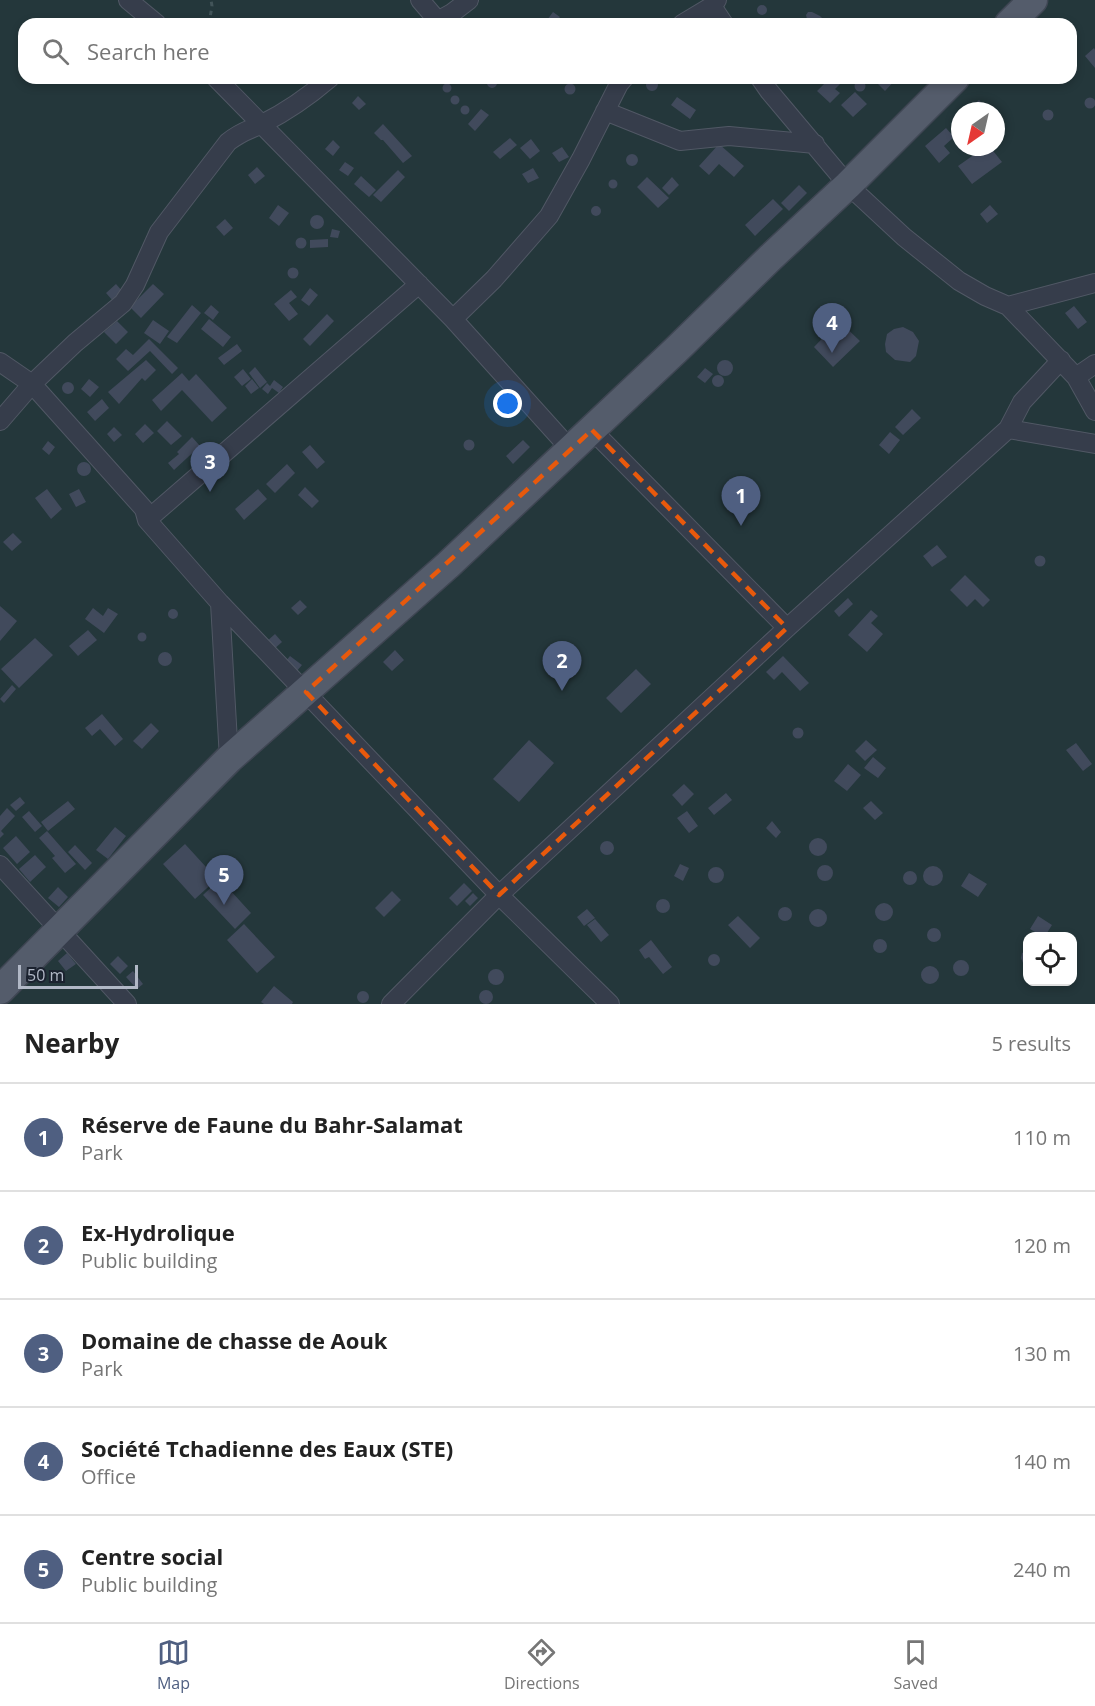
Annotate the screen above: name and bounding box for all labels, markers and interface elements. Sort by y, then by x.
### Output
search box [18,18,1077,84]
icon: search [39,35,72,68]
text: Search here [87,36,210,66]
north arrow [951,102,1005,156]
pin: 4 [812,304,852,353]
your location [493,389,522,418]
pin: 3 [190,442,230,492]
pin: 1 [722,476,760,526]
pin: 2 [542,642,582,691]
pin: 5 [204,856,244,905]
map controls [1023,932,1077,986]
button: locate [1023,932,1077,986]
scale bar [18,962,138,989]
text: 50 m [27,964,64,986]
text: Nearby [24,1025,119,1061]
text: 5 results [991,1030,1071,1057]
text: Réserve de Faune du Bahr-Salamat [81,1109,463,1139]
text: 1 [38,1124,49,1151]
text: 110 m [1013,1124,1071,1151]
text: Park [81,1139,123,1166]
text: Ex-Hydrolique [81,1217,235,1247]
text: 2 [38,1232,49,1259]
text: 120 m [1013,1232,1071,1259]
text: Public building [81,1247,217,1274]
text: Domaine de chasse de Aouk [81,1325,388,1355]
text: 3 [38,1340,49,1367]
text: 130 m [1013,1340,1071,1367]
text: Park [81,1355,123,1382]
text: Société Tchadienne des Eaux (STE) [81,1433,453,1463]
text: 4 [38,1448,49,1475]
text: 140 m [1013,1448,1071,1475]
text: Office [81,1463,136,1490]
text: Centre social [81,1541,223,1571]
text: 5 [38,1556,49,1583]
text: 240 m [1013,1556,1071,1583]
text: Public building [81,1571,217,1598]
tab: Map [157,1636,190,1694]
tab: Directions [504,1636,580,1694]
tab: Saved [894,1636,938,1694]

